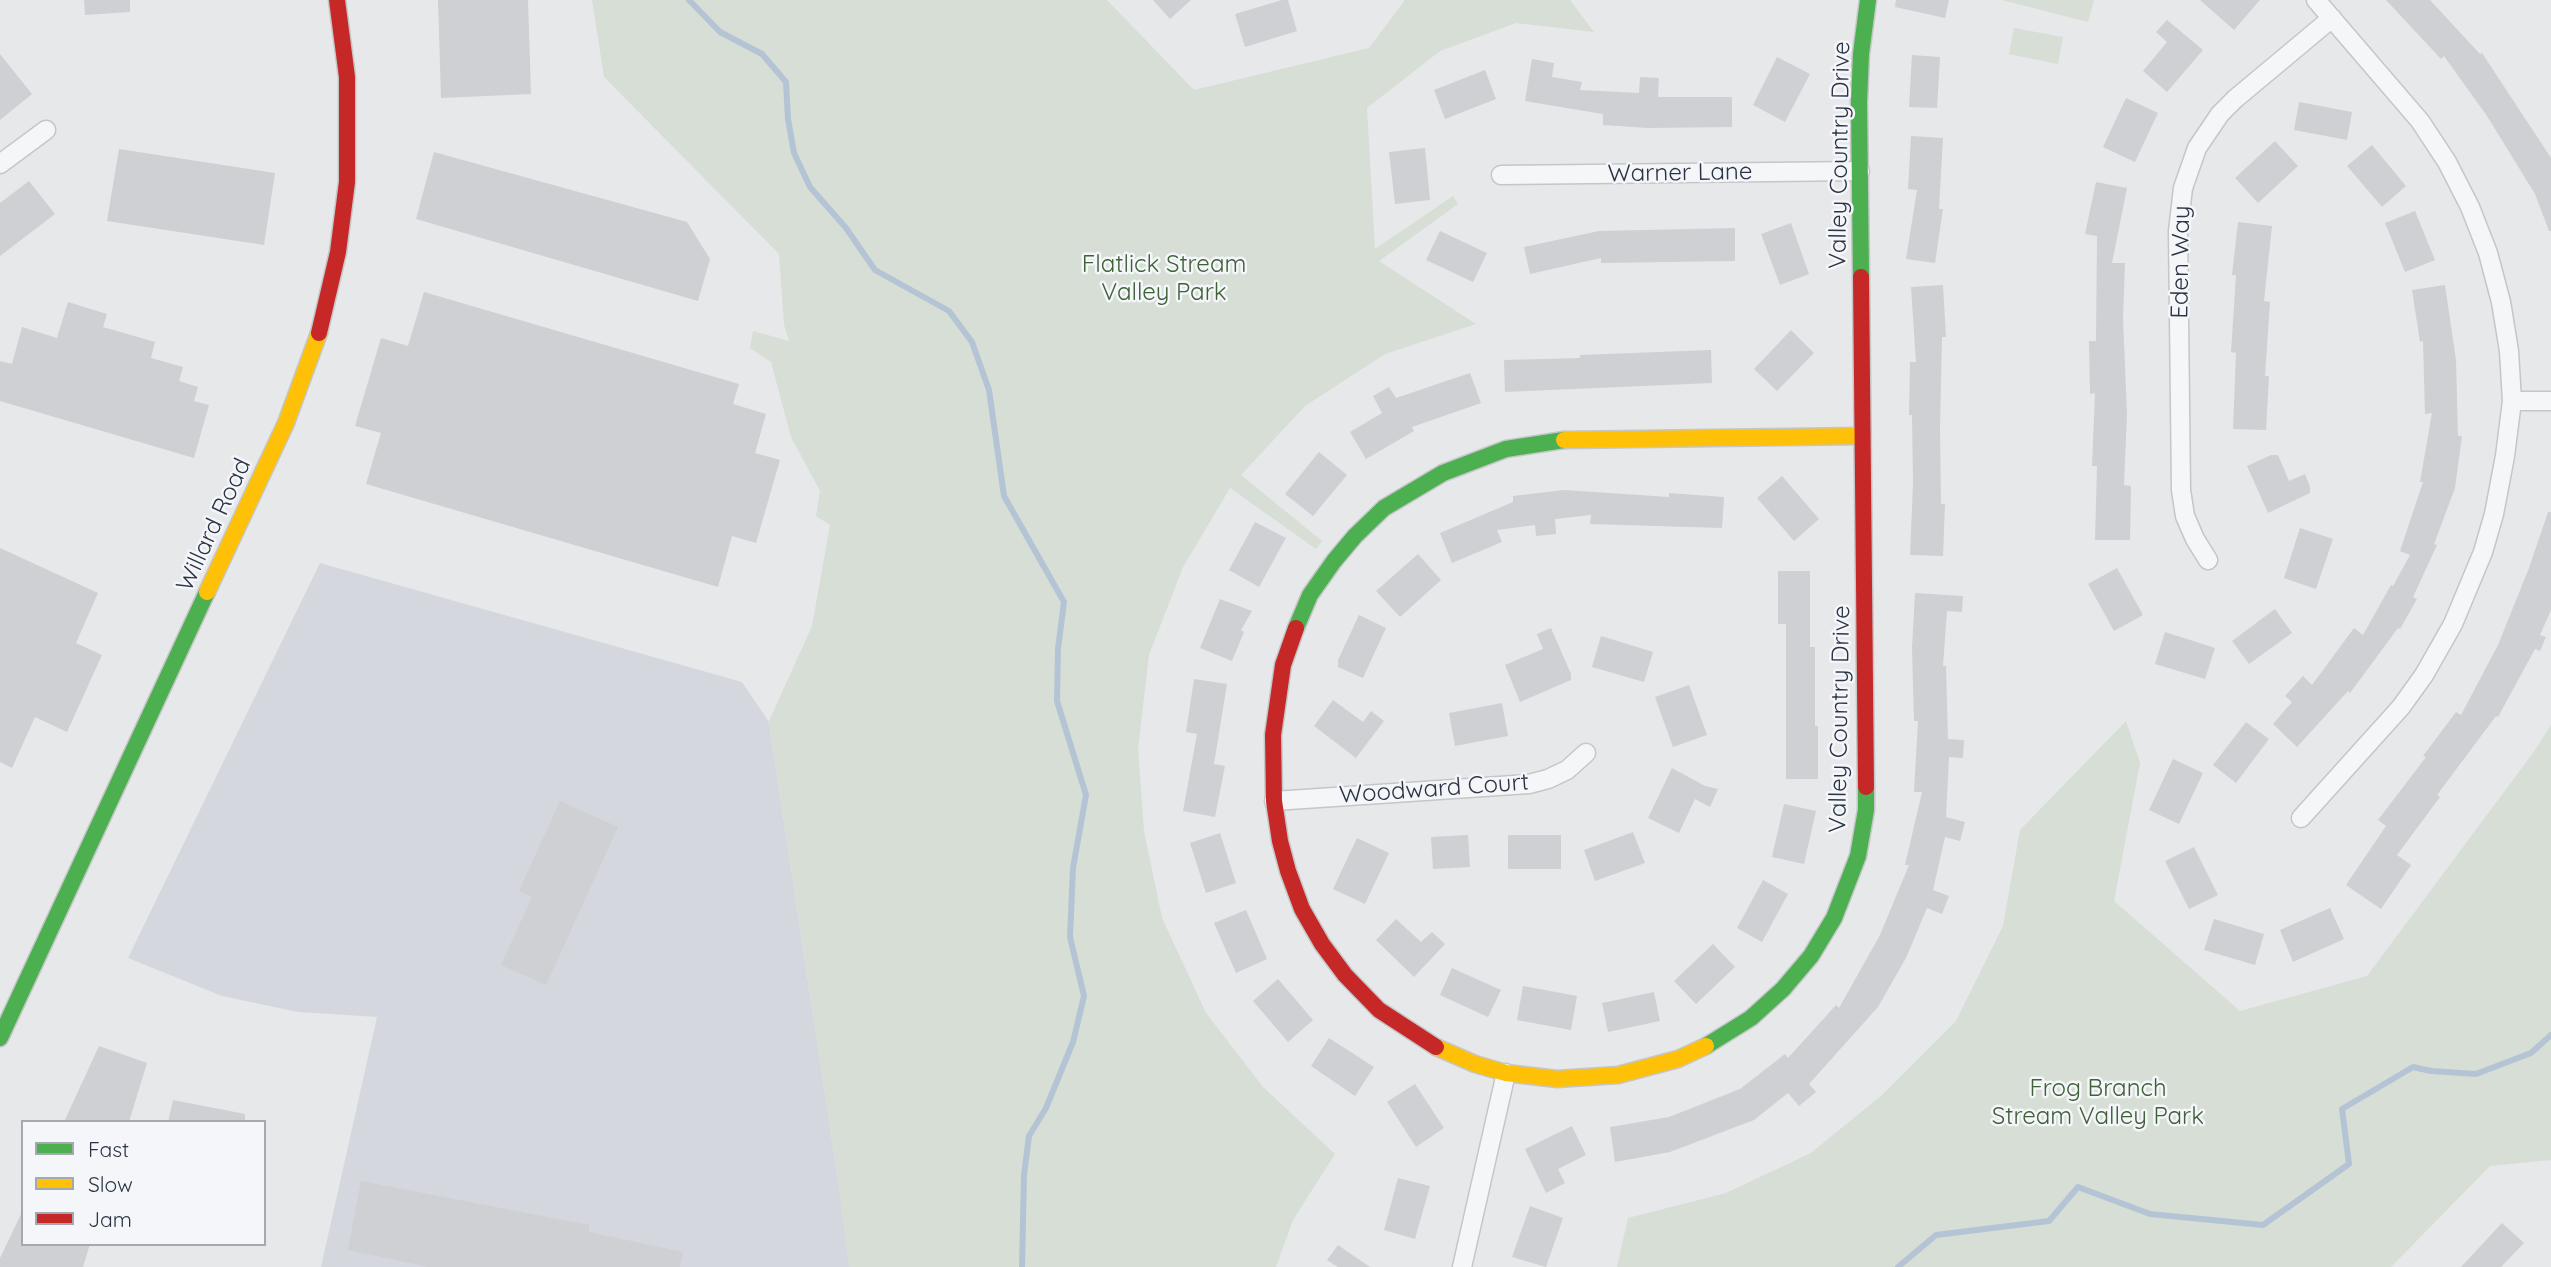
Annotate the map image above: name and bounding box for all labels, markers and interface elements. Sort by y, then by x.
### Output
street label: Valley Country Drive [1824,41,1856,269]
street label: Warner Lane [1607,157,1753,189]
street label: Eden Way [2166,205,2196,319]
park label: Flatlick Stream Valley Park [1082,251,1246,307]
street label: Willard Road [171,454,257,596]
street label: Valley Country Drive [1824,605,1856,833]
street label: Woodward Court [1338,768,1530,810]
park label: Frog Branch Stream Valley Park [1992,1075,2204,1131]
legend [21,1120,266,1246]
text: Fast [88,1136,129,1162]
text: Slow [88,1171,133,1197]
text: Jam [88,1206,132,1232]

